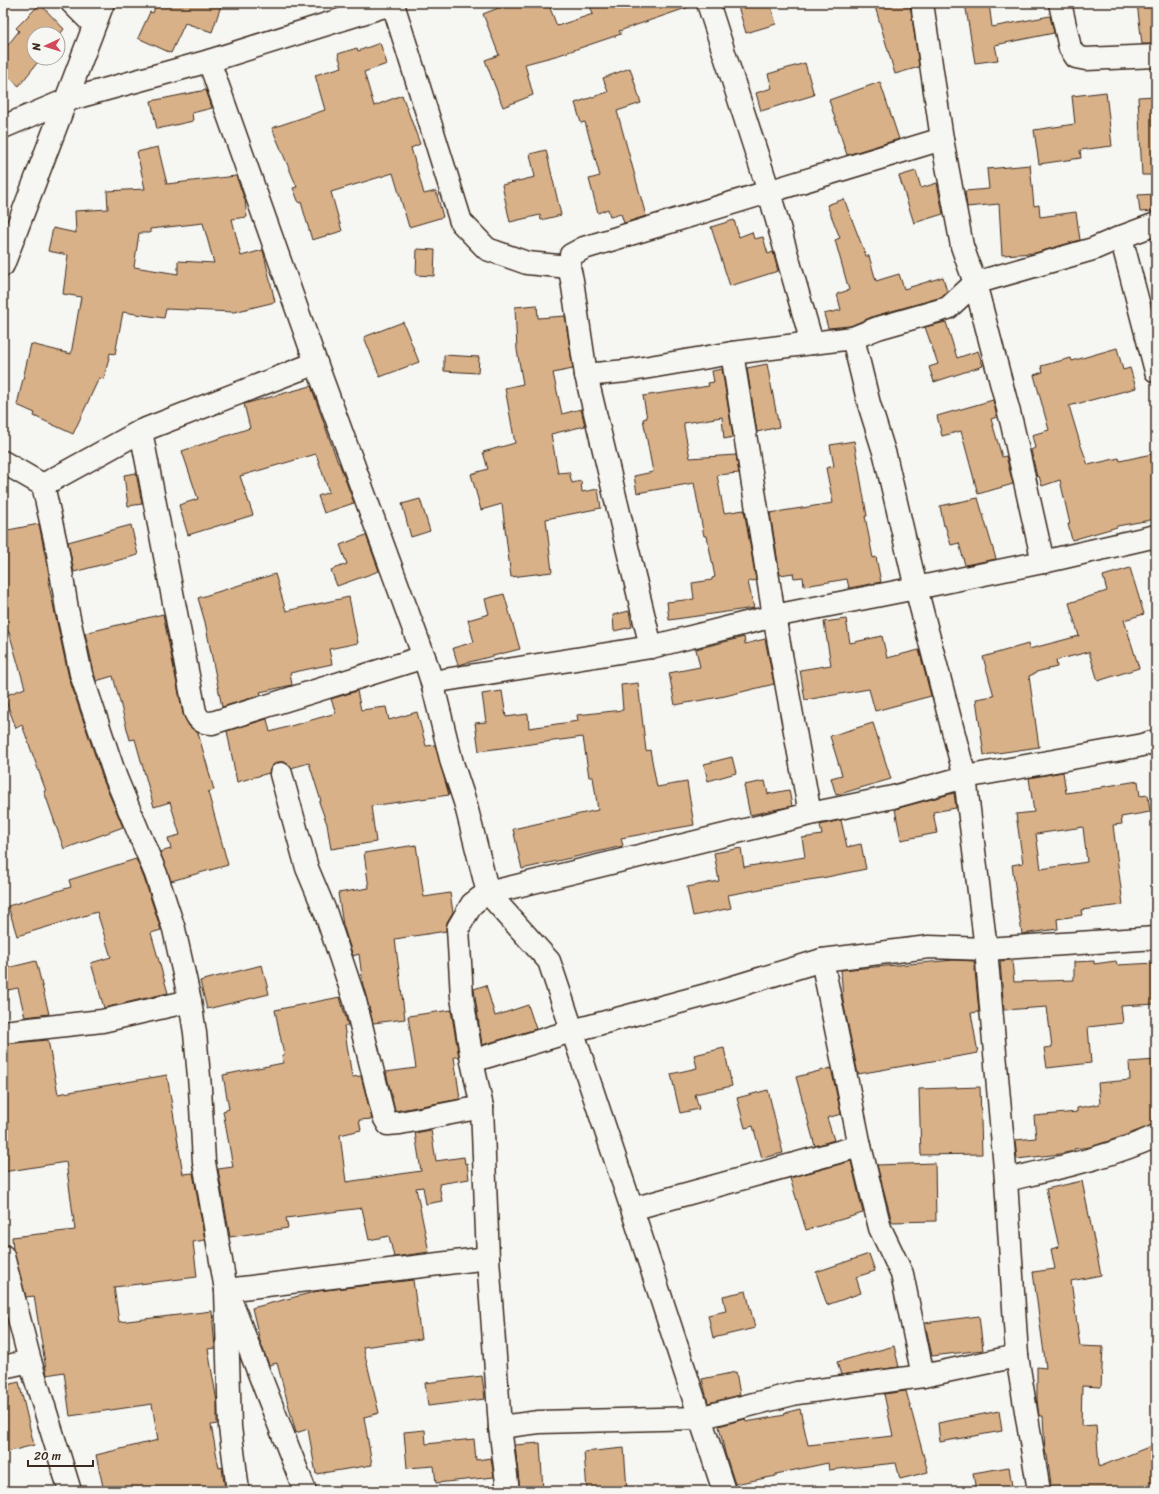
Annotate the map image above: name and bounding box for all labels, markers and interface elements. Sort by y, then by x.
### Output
north arrow [26,26,66,66]
text: N [27,42,46,52]
scale bar [28,1442,93,1468]
text: 20 m [34,1445,61,1467]

